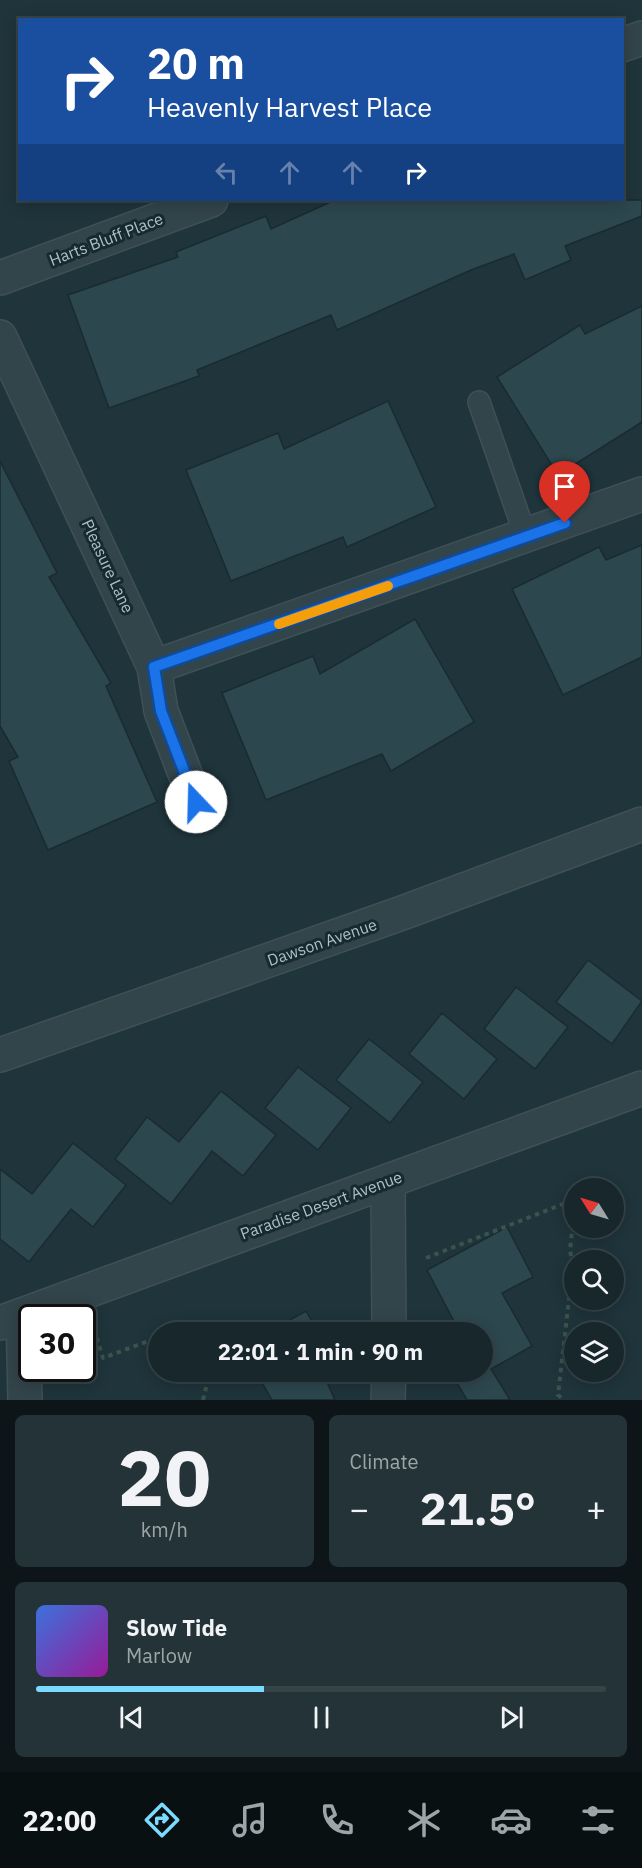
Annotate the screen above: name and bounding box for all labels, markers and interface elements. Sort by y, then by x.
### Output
text: 20 m [147,36,245,91]
icon: right [48,42,126,120]
text: Heavenly Harvest Place [147,89,432,124]
icon: left [210,156,243,189]
icon: ahead [273,156,306,189]
icon: ahead [336,156,369,189]
icon: right [399,156,432,189]
street label: Harts Bluff Place [46,208,166,270]
pin [539,461,590,523]
icon: arrive [548,470,581,503]
street label: Pleasure Lane [78,516,139,616]
position arrow [164,770,228,834]
street label: Dawson Avenue [265,914,380,970]
street label: Paradise Desert Avenue [237,1166,405,1244]
north arrow [564,1178,624,1238]
map controls [564,1178,624,1382]
button: search [564,1250,624,1310]
speed limit sign: 30 [18,1304,96,1382]
button: layers [564,1322,624,1382]
text: 22:01 · 1 min · 90 m [218,1337,423,1366]
text: 20 [117,1426,211,1527]
text: Climate [350,1448,418,1475]
text: 21.5° [420,1479,536,1537]
text: − [350,1487,369,1530]
text: + [586,1487,606,1530]
text: km/h [141,1516,188,1543]
text: Slow Tide [126,1613,227,1642]
text: Marlow [126,1642,192,1669]
icon: previous [115,1701,148,1734]
icon: pause [305,1701,338,1734]
icon: next [495,1701,528,1734]
icon: directions [141,1799,183,1841]
icon: music [229,1799,271,1841]
icon: phone [316,1799,358,1841]
icon: climate [403,1799,445,1841]
icon: car [490,1799,532,1841]
icon: filters [577,1799,619,1841]
text: 22:00 [23,1803,96,1838]

